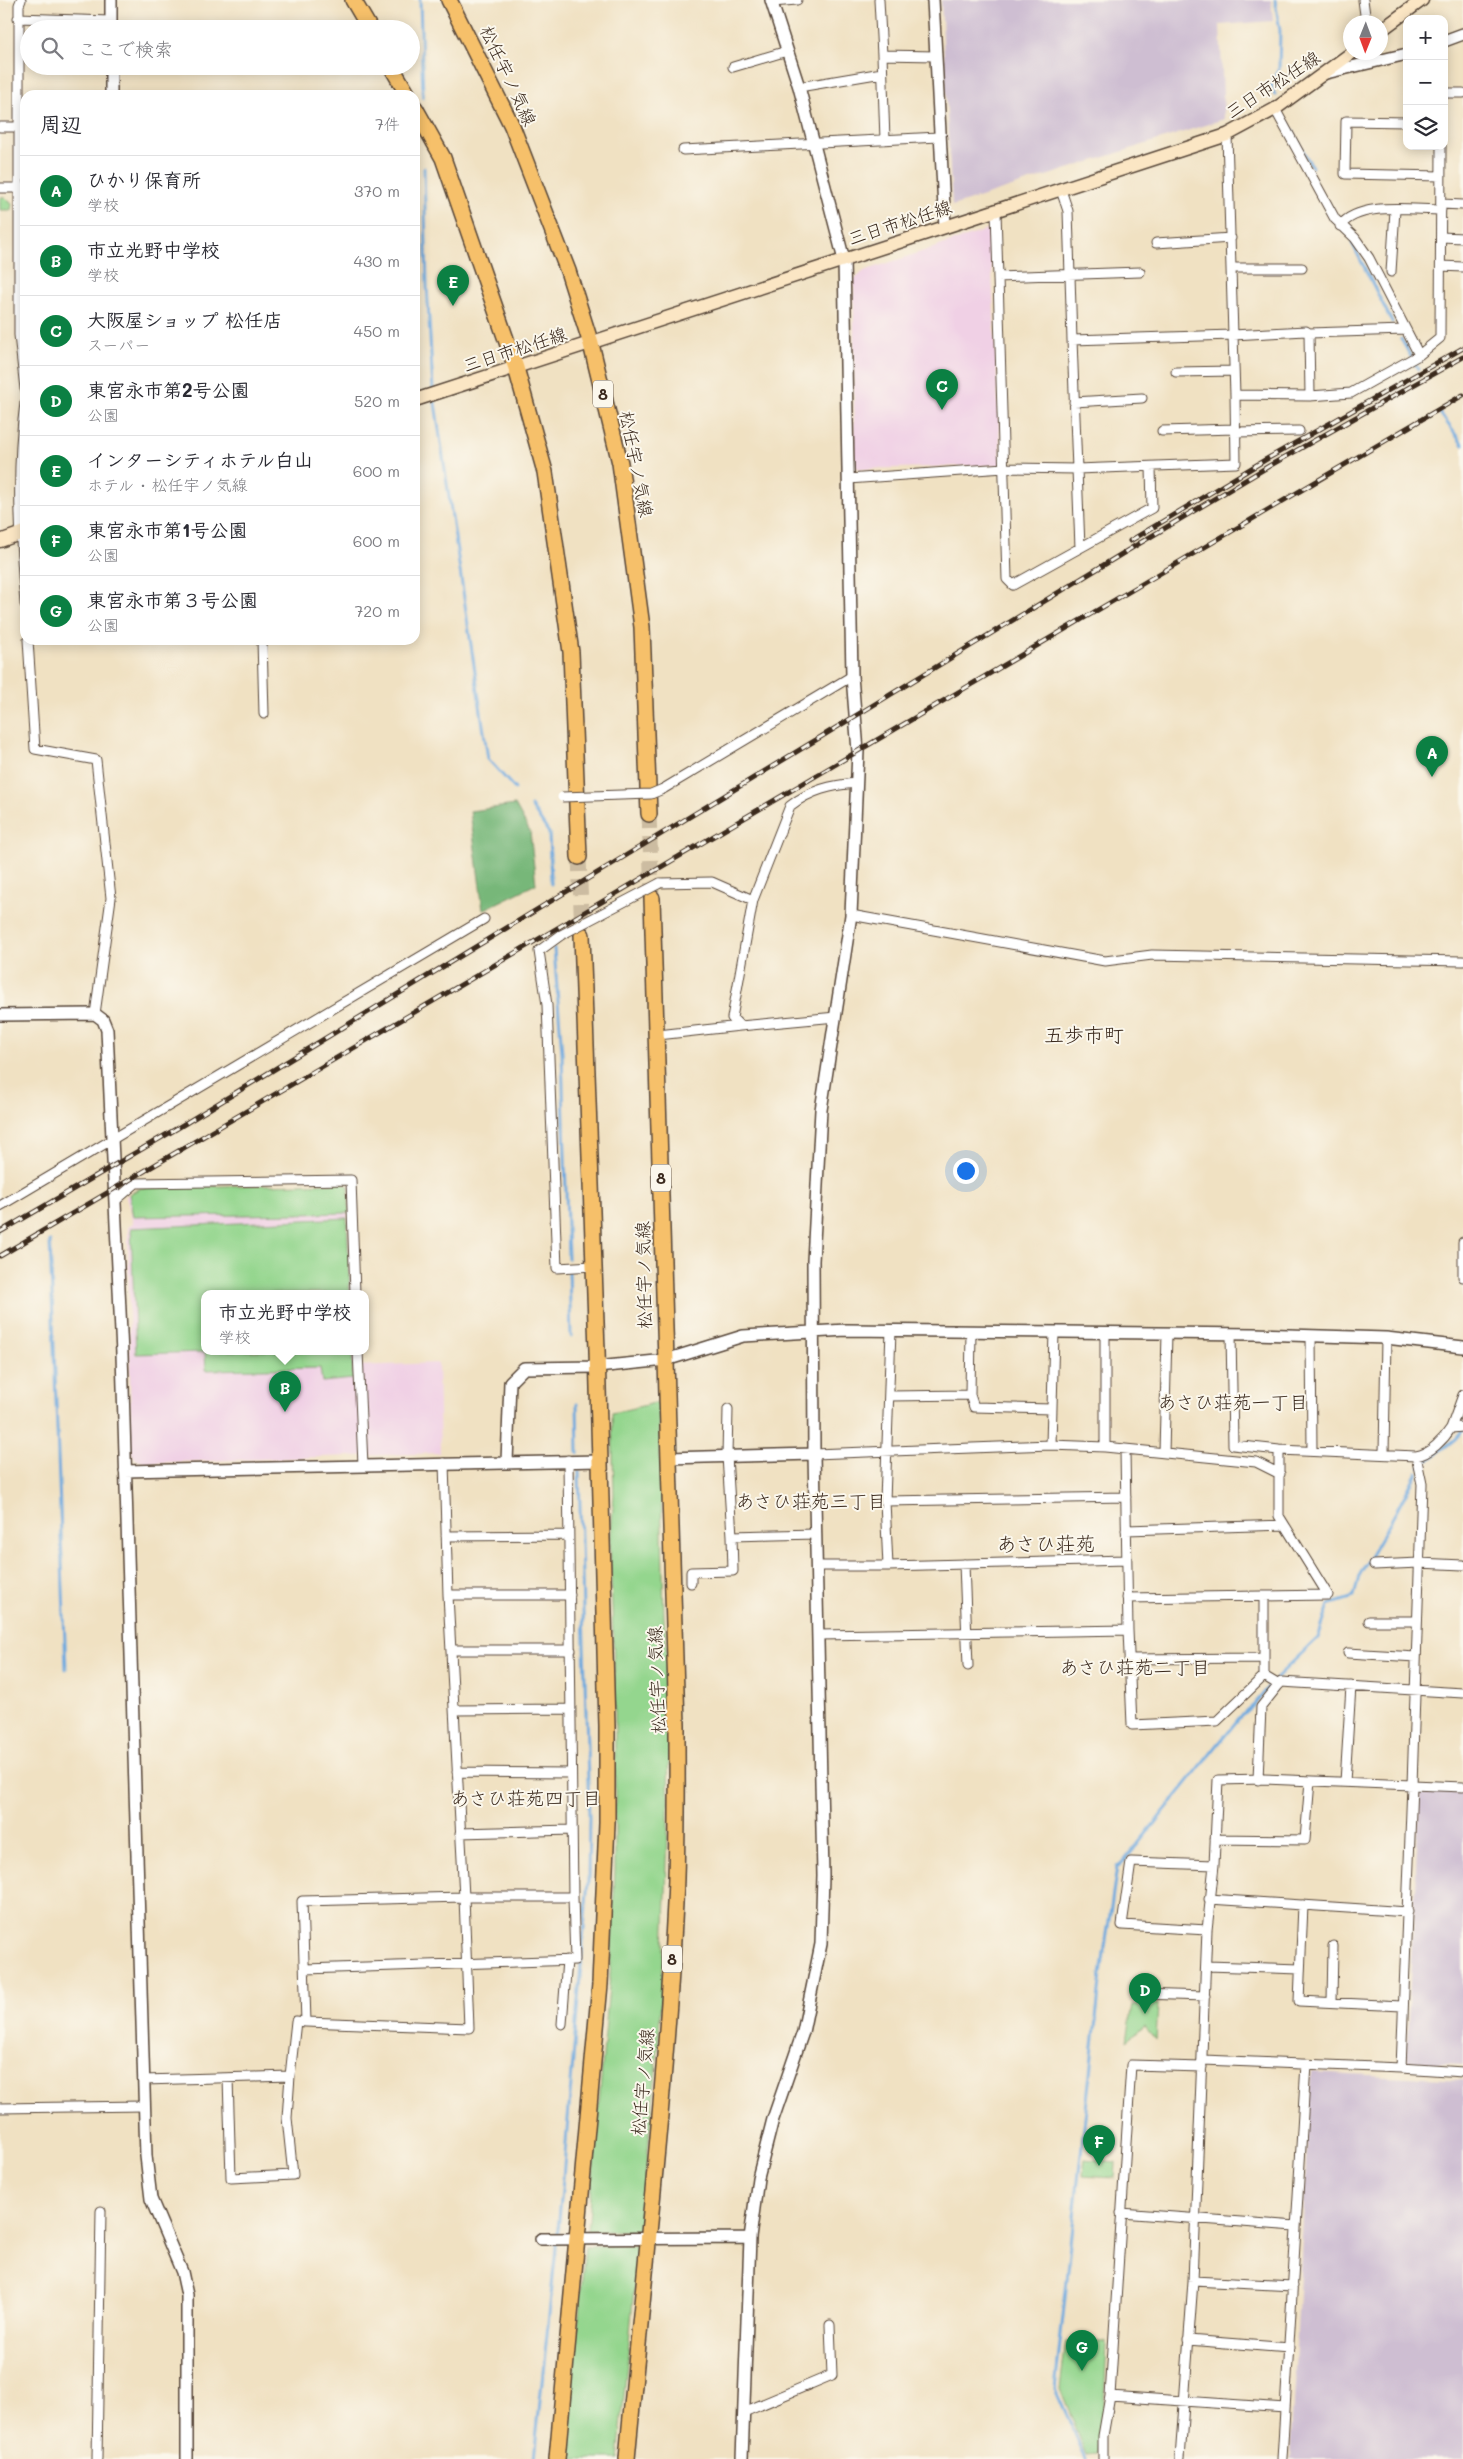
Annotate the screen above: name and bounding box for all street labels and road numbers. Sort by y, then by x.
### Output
street label: 松任宇ノ気線 [475,22,543,130]
street label: 三日市松任線 [1221,45,1324,124]
street label: 三日市松任線 [845,194,955,250]
street label: 三日市松任線 [460,321,570,377]
road number: 8 [593,380,613,408]
street label: 松任宇ノ気線 [615,409,659,519]
road number: 8 [651,1164,671,1192]
street label: 松任宇ノ気線 [630,1221,656,1329]
street label: 松任宇ノ気線 [642,1626,670,1734]
road number: 8 [662,1946,682,1972]
street label: 松任宇ノ気線 [625,2027,659,2137]

